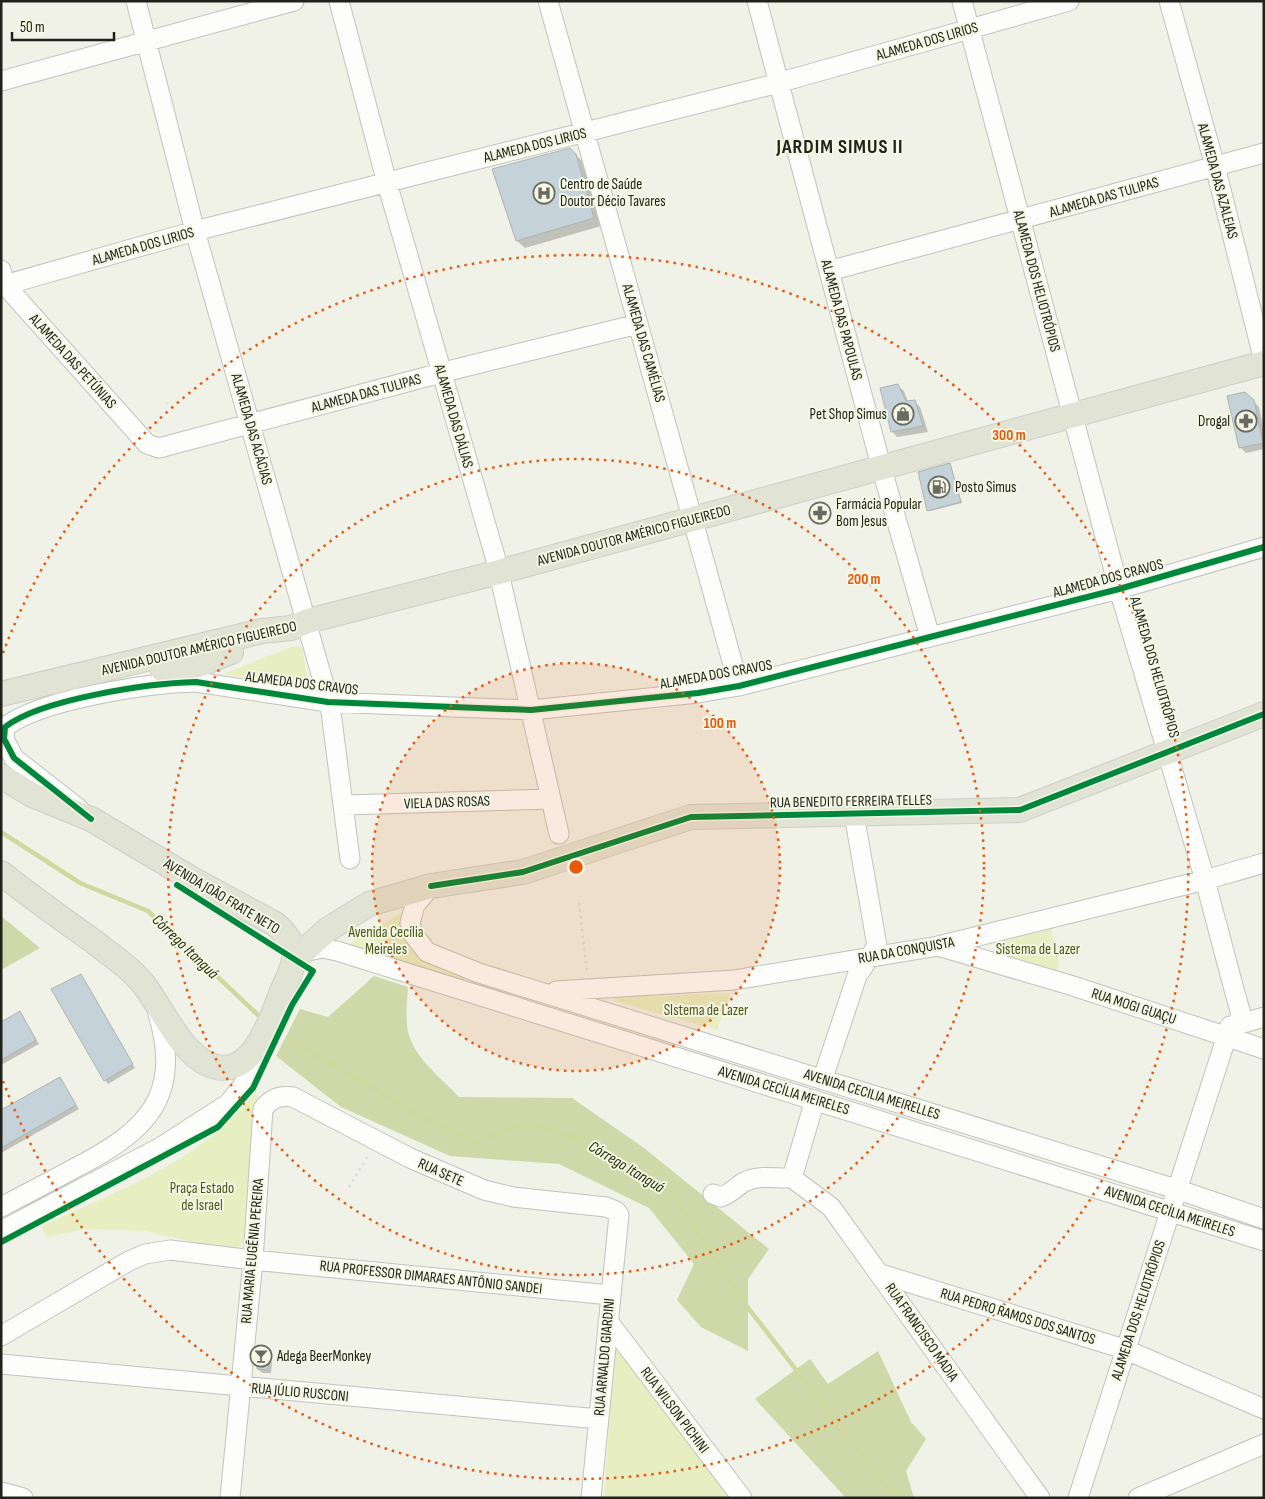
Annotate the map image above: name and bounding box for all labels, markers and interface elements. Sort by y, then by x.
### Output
scale bar [12,10,115,42]
text: 50 m [20,18,45,37]
street label: ALAMEDA DOS LIRIOS [873,18,980,65]
street label: ALAMEDA DAS AZALEIAS [1193,120,1242,241]
street label: ALAMEDA DOS LIRIOS [481,124,589,168]
district label: JARDIM SIMUS II [776,135,903,159]
street label: ALAMEDA DAS TULIPAS [1046,173,1161,222]
place label: Centro de Saúde Doutor Décio Tavares [560,175,666,211]
hospital icon: Centro de Saúde Doutor Décio Tavares [532,181,556,205]
street label: ALAMEDA DOS HELIOTRÓPIOS [1008,207,1065,354]
street label: ALAMEDA DOS LIRIOS [89,223,196,270]
street label: ALAMEDA DAS PAPOULAS [816,257,867,383]
street label: ALAMEDA DAS CAMÉLIAS [617,281,670,405]
street label: ALAMEDA DAS PETÚNIAS [24,309,120,413]
street label: ALAMEDA DAS DÁLIAS [429,361,477,470]
street label: ALAMEDA DAS ACÁCIAS [226,370,277,487]
street label: ALAMEDA DAS TULIPAS [308,370,423,418]
shop icon: Pet Shop Simus [891,402,915,426]
place label: Pet Shop Simus [810,405,887,424]
pharmacy icon: Drogal [1234,409,1258,433]
place label: Drogal [1198,412,1230,431]
text: 300 m [992,426,1026,445]
fuel station icon: Posto Simus [927,475,951,499]
place label: Posto Simus [955,478,1017,497]
place label: Farmácia Popular Bom Jesus [836,495,922,531]
street label: AVENIDA DOUTOR AMÉRICO FIGUEIREDO [534,500,733,571]
pharmacy icon: Farmácia Popular Bom Jesus [808,501,832,525]
street label: ALAMEDA DOS CRAVOS [1050,555,1165,603]
text: 200 m [847,570,881,589]
street label: ALAMEDA DOS HELIOTRÓPIOS [1125,593,1184,740]
street label: AVENIDA DOUTOR AMÉRICO FIGUEIREDO [99,617,299,680]
street label: ALAMEDA DOS CRAVOS [658,655,774,694]
street label: ALAMEDA DOS CRAVOS [243,667,359,700]
text: 100 m [704,714,736,733]
street label: RUA BENEDITO FERREIRA TELLES [770,791,932,812]
street label: VIELA DAS ROSAS [404,792,490,813]
street label: AVENIDA JOÃO FRATE NETO [159,854,283,939]
centre of rings [567,858,585,876]
water label: Córrego Itanguá [148,911,223,984]
park label: Avenida Cecília Meireles [347,923,424,959]
street label: RUA DA CONQUISTA [857,933,956,968]
park label: Sistema de Lazer [996,940,1081,959]
street label: RUA MOGI GUAÇU [1089,984,1179,1029]
park label: SIstema de Lazer [664,1001,749,1020]
street label: AVENIDA CECÍLIA MEIRELES [715,1061,852,1119]
street label: AVENIDA CECILIA MEIRELLES [800,1064,942,1124]
water label: Córrego Itanguá [585,1137,668,1198]
street label: RUA SETE [415,1154,467,1191]
street label: RUA MARIA EUGÊNIA PEREIRA [237,1177,268,1324]
park label: Praça Estado de Israel [170,1179,234,1215]
street label: AVENIDA CECÍLIA MEIRELES [1101,1181,1237,1242]
street label: ALAMEDA DOS HELIOTRÓPIOS [1107,1238,1170,1383]
street label: RUA PROFESSOR DIMARAES ANTÔNIO SANDEI [319,1256,543,1299]
street label: RUA FRANCISCO MADIA [881,1279,963,1386]
street label: RUA PEDRO RAMOS DOS SANTOS [938,1284,1098,1349]
street label: RUA ARNALDO GIARDINI [590,1297,619,1417]
bar icon: Adega BeerMonkey [249,1344,273,1368]
place label: Adega BeerMonkey [276,1347,371,1366]
street label: RUA WILSON PICHINI [636,1363,713,1457]
street label: RUA JÚLIO RUSCONI [250,1379,349,1406]

